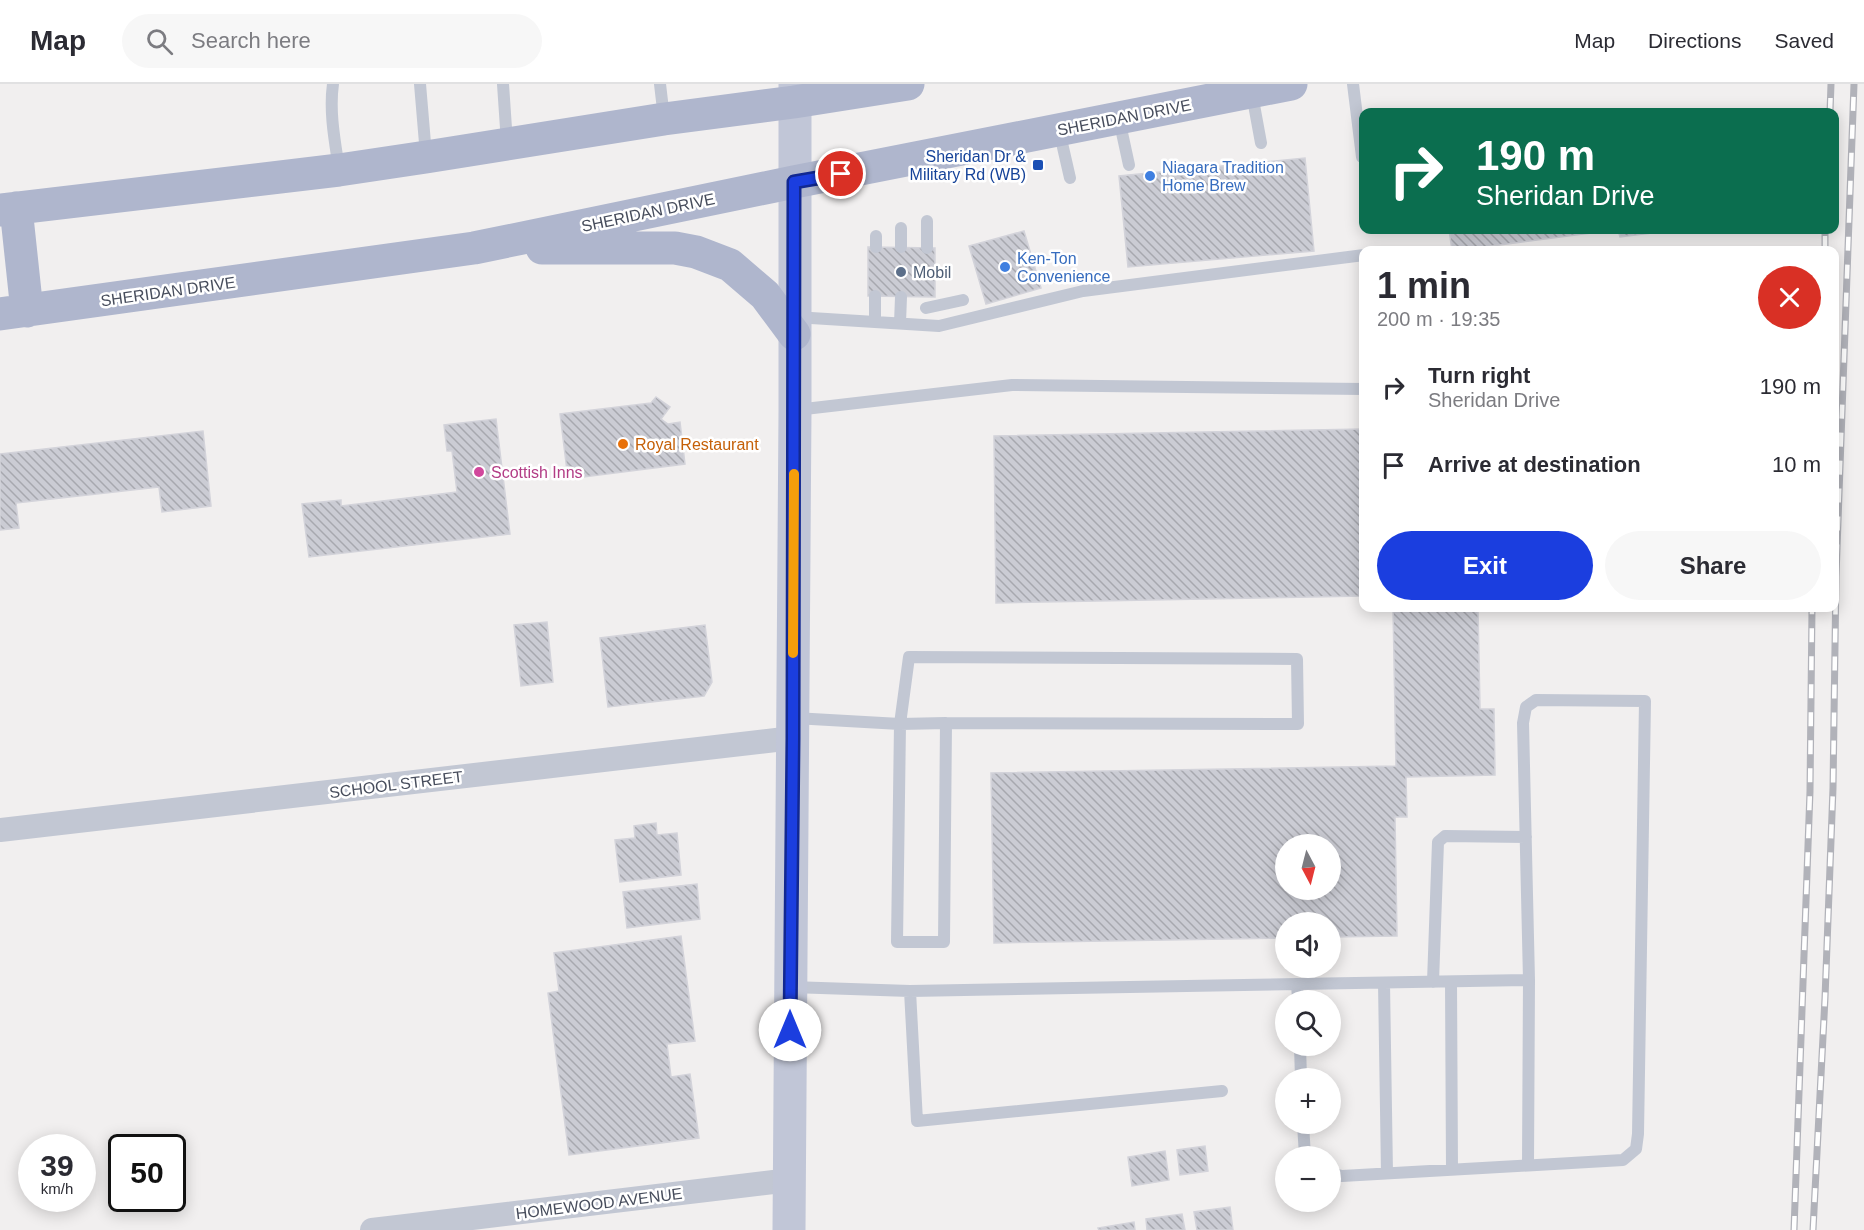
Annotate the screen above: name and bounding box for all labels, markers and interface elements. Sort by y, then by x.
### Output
search box [122,14,542,68]
text: Map [30,25,86,56]
icon: search [143,25,176,58]
text: Search here [191,28,311,53]
text: Map [1574,29,1615,52]
text: Directions [1648,29,1741,52]
text: Saved [1774,29,1834,52]
street label: SHERIDAN DRIVE [1056,96,1192,139]
icon: right [1377,132,1455,210]
text: 190 m [1476,132,1595,179]
pin [815,148,866,199]
place label: Sheridan Dr & Military Rd (WB) [910,148,1026,183]
icon: arrive [824,157,857,190]
marker: Sheridan Dr & Military Rd (WB) [1031,158,1045,172]
place label: Niagara Tradition Home Brew [1162,159,1284,194]
marker: Niagara Tradition Home Brew [1143,169,1157,183]
text: Sheridan Drive [1476,181,1655,211]
street label: SHERIDAN DRIVE [580,190,716,235]
place label: Ken-Ton Convenience [1017,250,1111,285]
marker: Ken-Ton Convenience [998,260,1012,274]
place label: Mobil [913,264,951,281]
marker: Mobil [894,265,908,279]
text: 1 min [1377,265,1471,306]
button: close [1758,266,1821,329]
street label: SHERIDAN DRIVE [100,274,237,309]
text: 200 m · 19:35 [1377,308,1500,330]
text: Turn right [1428,363,1530,388]
icon: right [1377,371,1410,404]
text: 190 m [1760,374,1821,399]
text: Sheridan Drive [1428,389,1560,411]
place label: Royal Restaurant [635,436,759,453]
marker: Royal Restaurant [616,437,630,451]
icon: arrive [1377,449,1410,482]
text: Arrive at destination [1428,452,1641,477]
text: 10 m [1772,452,1821,477]
place label: Scottish Inns [491,464,583,481]
marker: Scottish Inns [472,465,486,479]
button: Exit [1377,531,1593,600]
button: Share [1605,531,1821,600]
street label: SCHOOL STREET [328,768,464,801]
north arrow [1275,834,1341,900]
map controls [1275,834,1341,1212]
button: sound [1275,912,1341,978]
button: search [1275,990,1341,1056]
position arrow [758,998,822,1062]
button: + [1275,1068,1341,1134]
speed limit sign: 50 [108,1134,186,1212]
button: − [1275,1146,1341,1212]
text: 39 [40,1149,74,1182]
text: km/h [41,1180,73,1197]
street label: HOMEWOOD AVENUE [515,1185,683,1222]

